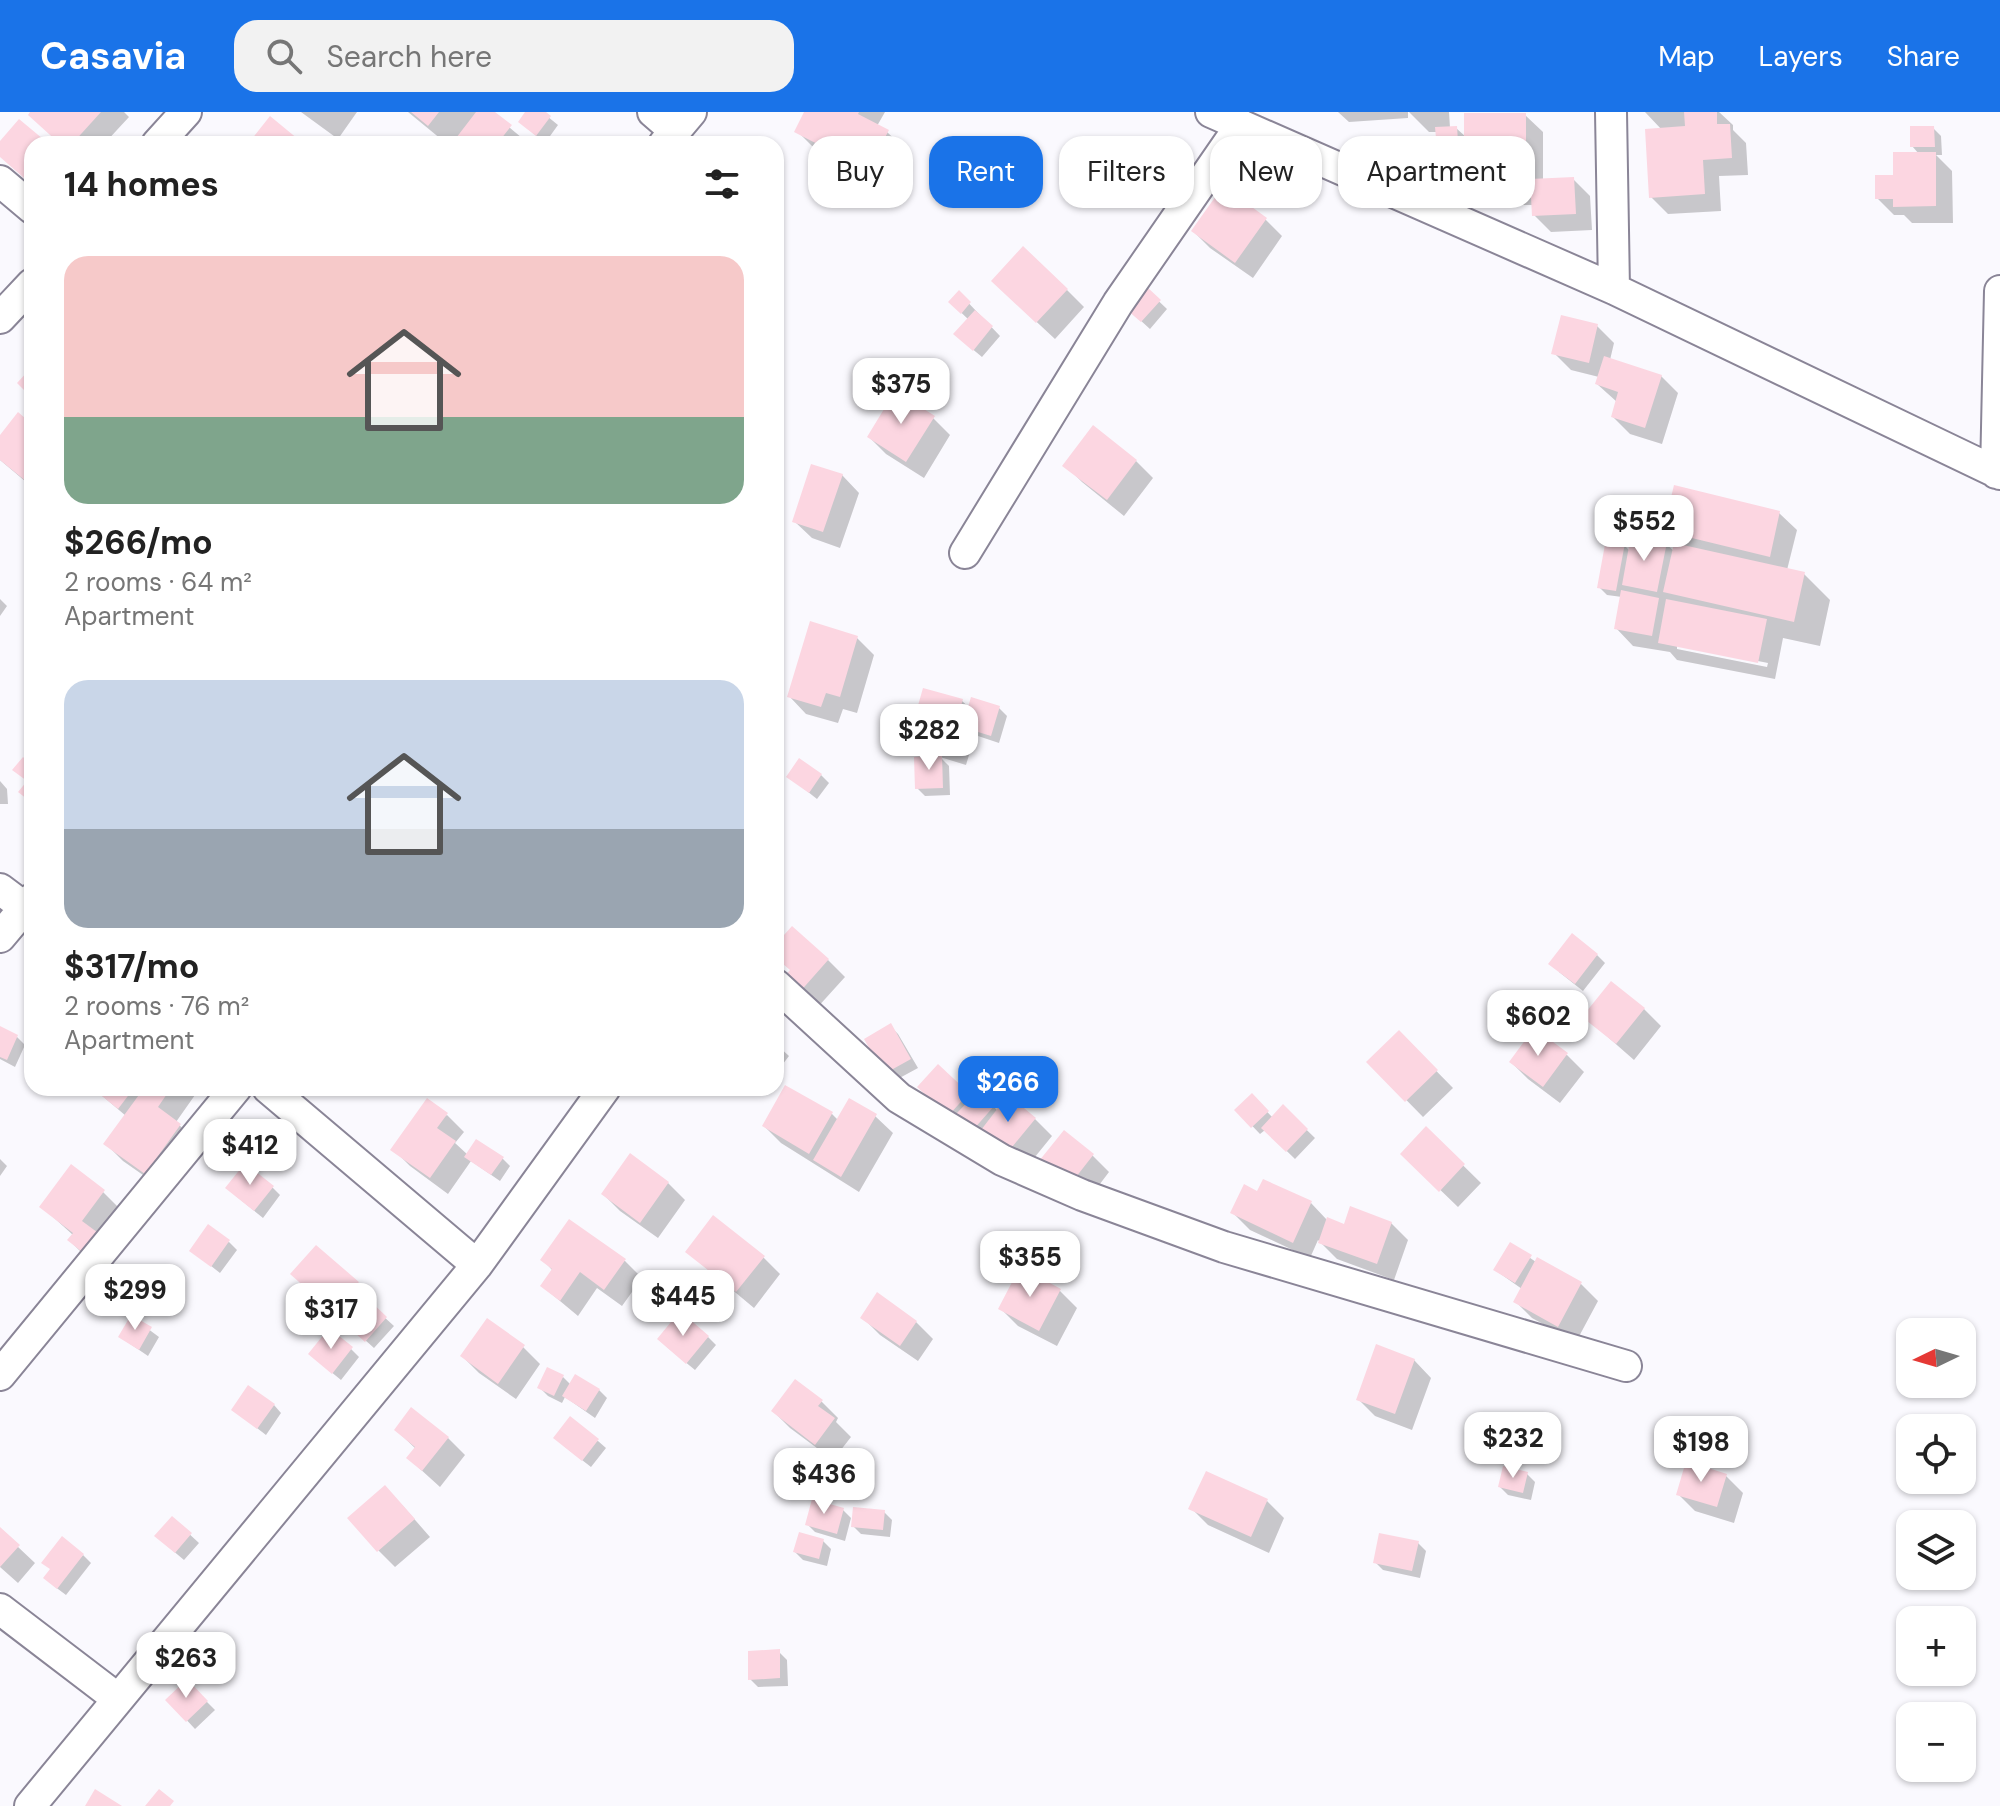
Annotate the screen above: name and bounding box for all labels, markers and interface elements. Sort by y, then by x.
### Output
search box [234,20,794,92]
text: Casavia [40,31,186,81]
icon: search [262,34,306,78]
text: Search here [326,37,492,76]
text: Map [1658,38,1715,75]
text: Layers [1759,38,1843,75]
text: Share [1887,38,1960,75]
chip: Buy [808,136,913,208]
chip: Rent [929,136,1043,208]
chip: Filters [1059,136,1194,208]
chip: New [1210,136,1322,208]
chip: Apartment [1338,136,1535,208]
text: 14 homes [64,162,219,207]
icon: filters [700,162,744,206]
icon: home [332,308,476,452]
pin: $375 [854,358,948,426]
text: $375 [871,367,931,401]
pin: $552 [1597,495,1691,563]
text: $552 [1613,504,1675,538]
text: $266/mo [64,520,213,565]
text: 2 rooms · 64 m² [64,565,252,599]
text: Apartment [64,599,195,633]
pin: $282 [882,704,976,772]
text: $282 [898,713,960,747]
icon: home [332,732,476,876]
text: $317/mo [64,944,199,989]
text: 2 rooms · 76 m² [64,989,249,1023]
pin: $602 [1491,990,1585,1058]
text: $602 [1505,999,1571,1033]
text: Apartment [64,1023,195,1057]
pin: $266 [961,1056,1055,1124]
text: $266 [976,1065,1040,1099]
pin: $412 [203,1119,297,1187]
text: $412 [221,1128,279,1162]
pin: $355 [983,1231,1077,1299]
text: $355 [998,1240,1062,1274]
pin: $299 [88,1264,182,1332]
pin: $445 [636,1270,730,1338]
text: $299 [103,1273,167,1307]
text: $445 [650,1279,716,1313]
pin: $317 [284,1283,378,1351]
text: $317 [304,1292,358,1326]
north arrow [1896,1318,1976,1398]
map controls [1896,1318,1976,1782]
pin: $232 [1466,1412,1560,1480]
button: locate [1896,1414,1976,1494]
pin: $198 [1654,1416,1748,1484]
text: $232 [1482,1421,1544,1455]
text: $198 [1672,1425,1730,1459]
pin: $436 [777,1448,871,1516]
text: $436 [792,1457,856,1491]
button: layers [1896,1510,1976,1590]
button: + [1896,1606,1976,1686]
pin: $263 [139,1632,233,1700]
text: $263 [155,1641,217,1675]
button: − [1896,1702,1976,1782]

